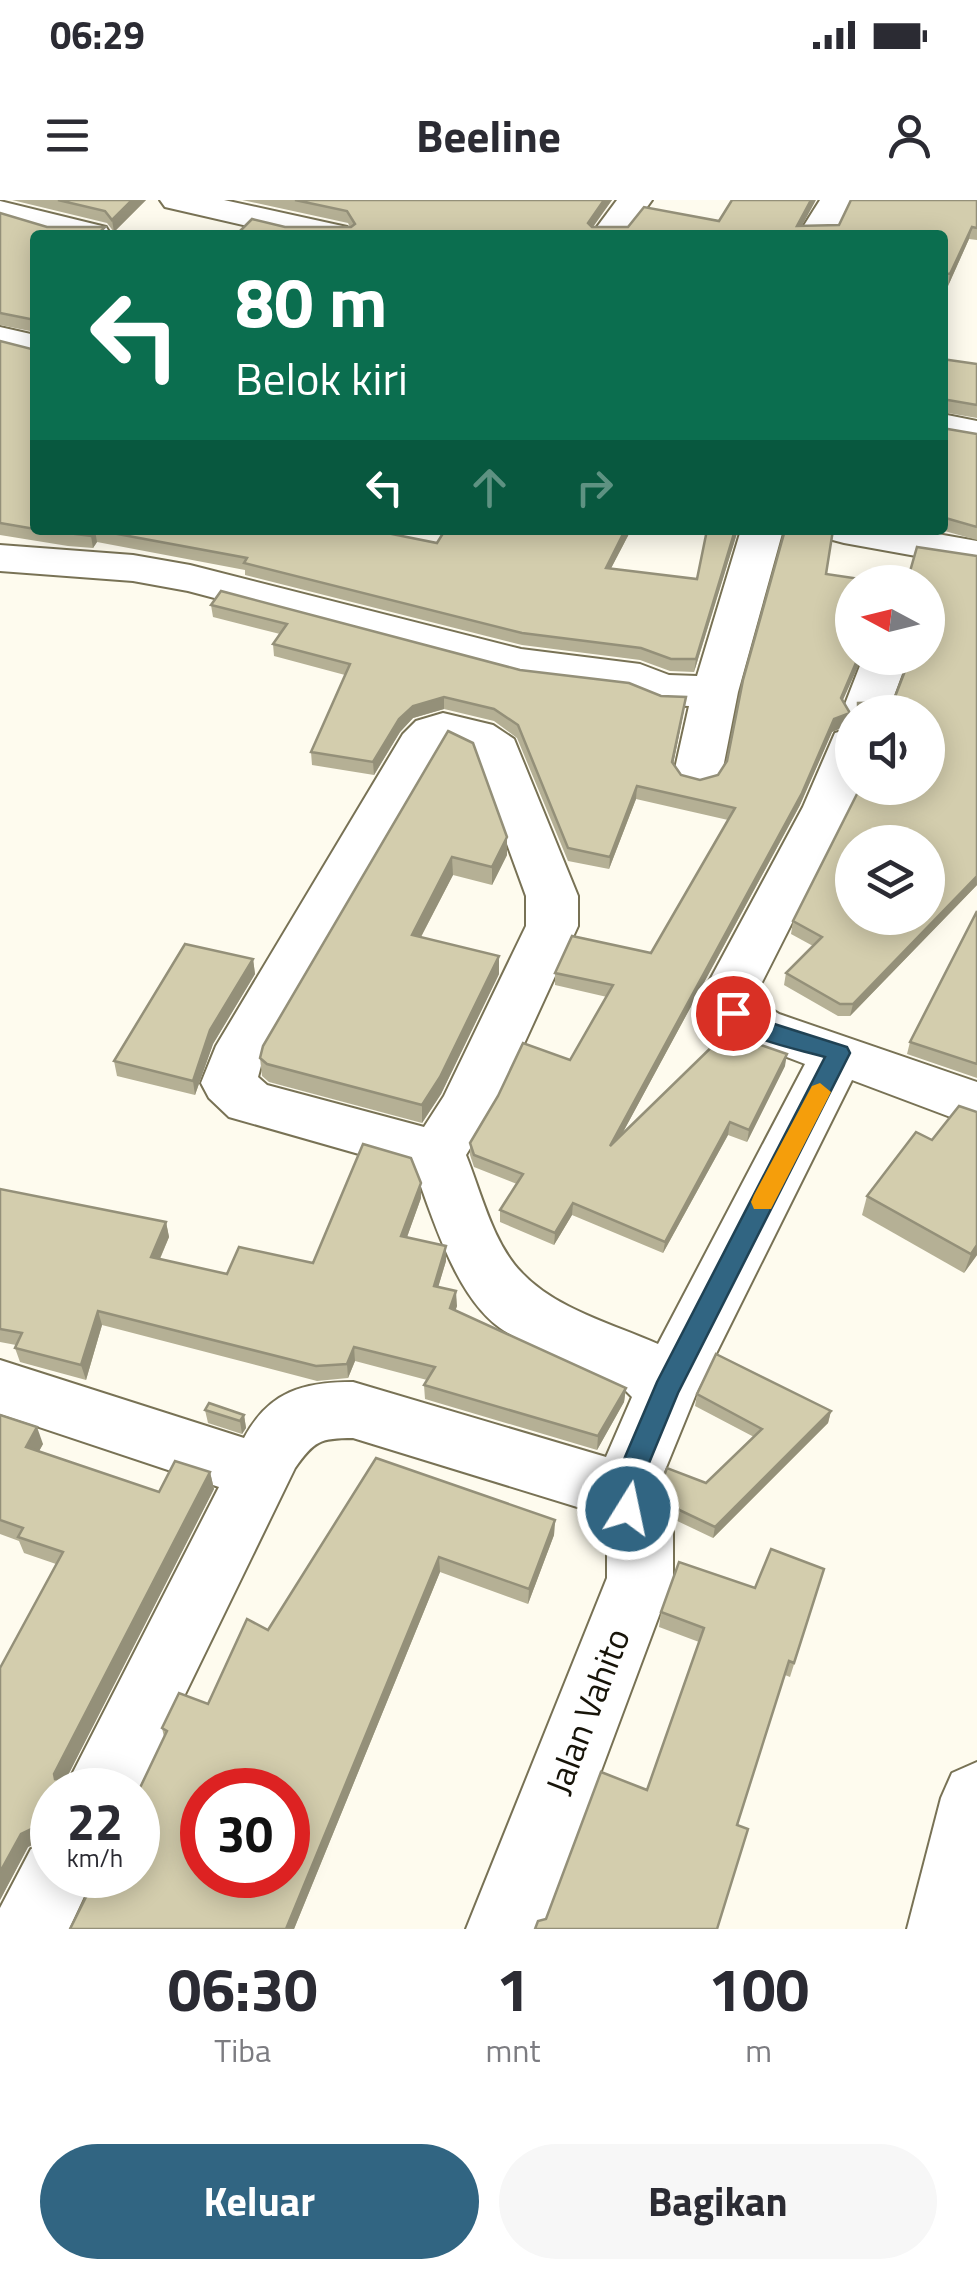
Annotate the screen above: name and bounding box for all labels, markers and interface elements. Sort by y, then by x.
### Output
text: 06:29 [50,6,145,64]
text: Beeline [416,101,561,169]
icon: menu [40,108,95,163]
icon: person [882,108,937,163]
text: 80 m [235,248,388,354]
icon: left [70,270,200,400]
text: Belok kiri [235,344,408,412]
icon: left [357,460,412,515]
icon: ahead [462,460,517,515]
icon: right [567,460,622,515]
north arrow [835,565,945,675]
map controls [835,565,945,935]
button: sound [835,695,945,805]
button: layers [835,825,945,935]
pin [691,971,776,1056]
icon: arrive [706,986,761,1041]
position arrow [576,1457,680,1561]
street label: Jalan Vahito [531,1620,643,1802]
speed limit sign: 30 [180,1768,310,1898]
text: 22 [67,1783,123,1859]
text: km/h [67,1839,123,1877]
text: 06:30 [168,1943,318,2034]
text: 1 [496,1943,530,2034]
text: 100 [708,1943,809,2034]
text: Tiba [214,2026,271,2074]
text: mnt [485,2026,541,2074]
text: m [745,2026,772,2074]
button: Keluar [40,2144,479,2259]
button: Bagikan [499,2144,937,2259]

